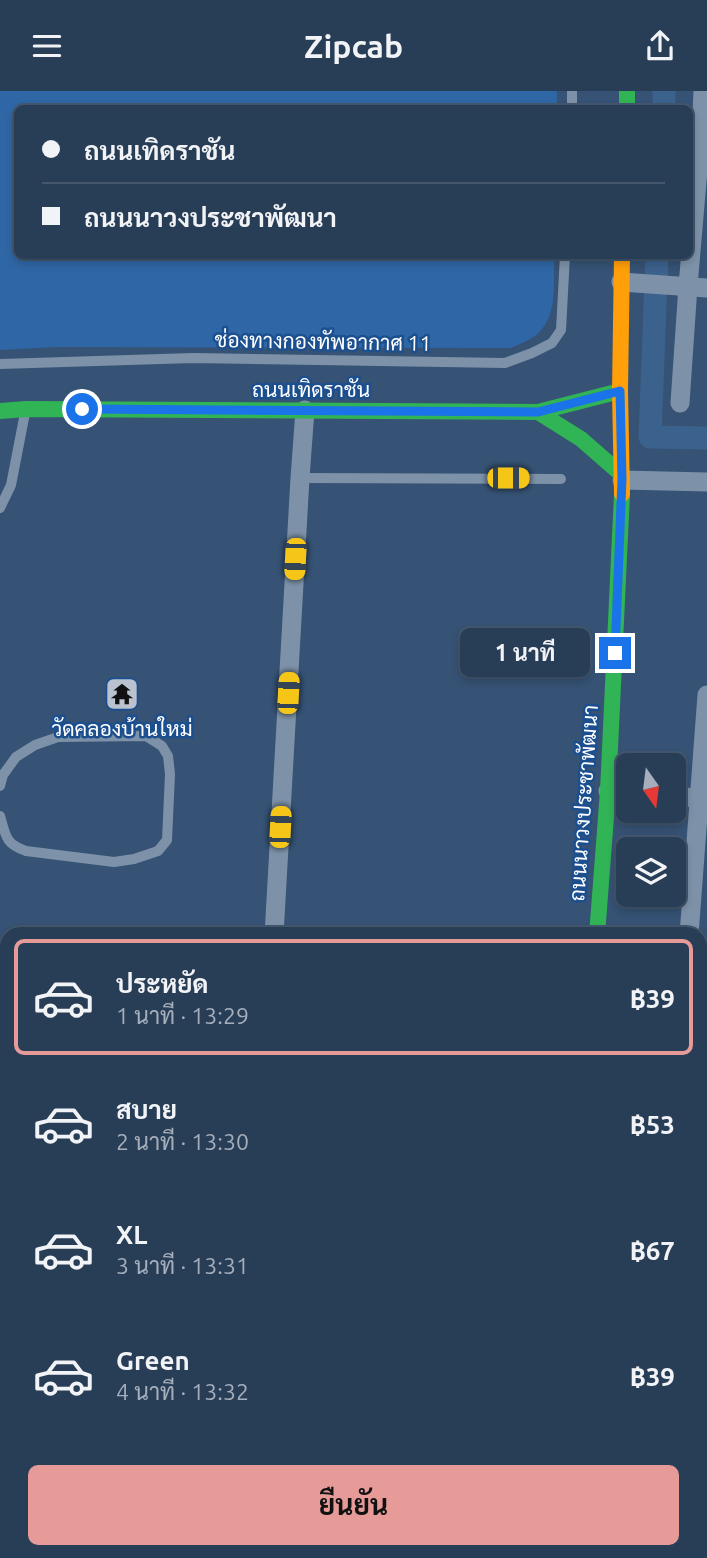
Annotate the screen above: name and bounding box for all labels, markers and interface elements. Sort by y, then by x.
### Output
icon: menu [28,27,66,65]
icon: share [641,27,679,65]
text: Zipcab [304,28,403,64]
text: ถนนเทิดราชัน [84,136,235,165]
text: ถนนนาวงประชาพัฒนา [84,203,337,232]
street label: ช่องทางกองทัพอากาศ 11 [214,327,432,355]
street label: ถนนเทิดราชัน [252,377,370,401]
route start [66,393,98,425]
car [488,468,530,489]
car [284,537,307,581]
callout: 1 นาที [461,629,590,677]
route end [599,637,631,669]
text: 1 นาที [495,640,555,665]
car [277,671,300,715]
temple icon: วัดคลองบ้านใหม่ [103,675,141,713]
street label: ถนนนาวงประชาพัฒนา [564,704,602,902]
place label: วัดคลองบ้านใหม่ [51,716,193,740]
north arrow [616,753,686,823]
map controls [616,753,686,907]
car [269,805,292,849]
button: layers [616,837,686,907]
icon: car [32,966,95,1029]
text: ประหยัด [116,969,209,998]
text: ฿39 [630,984,675,1013]
text: 1 นาที · 13:29 [116,1003,249,1028]
icon: car [32,1092,95,1155]
text: สบาย [116,1095,177,1124]
text: ฿53 [630,1110,675,1139]
text: 2 นาที · 13:30 [116,1129,249,1154]
icon: car [32,1218,95,1281]
text: XL [116,1220,147,1249]
text: ฿67 [630,1236,675,1265]
text: 3 นาที · 13:31 [116,1253,249,1278]
icon: car [32,1344,95,1407]
text: Green [116,1346,190,1375]
text: ฿39 [630,1362,675,1391]
text: 4 นาที · 13:32 [116,1379,249,1404]
button: ยืนยัน [28,1465,679,1545]

